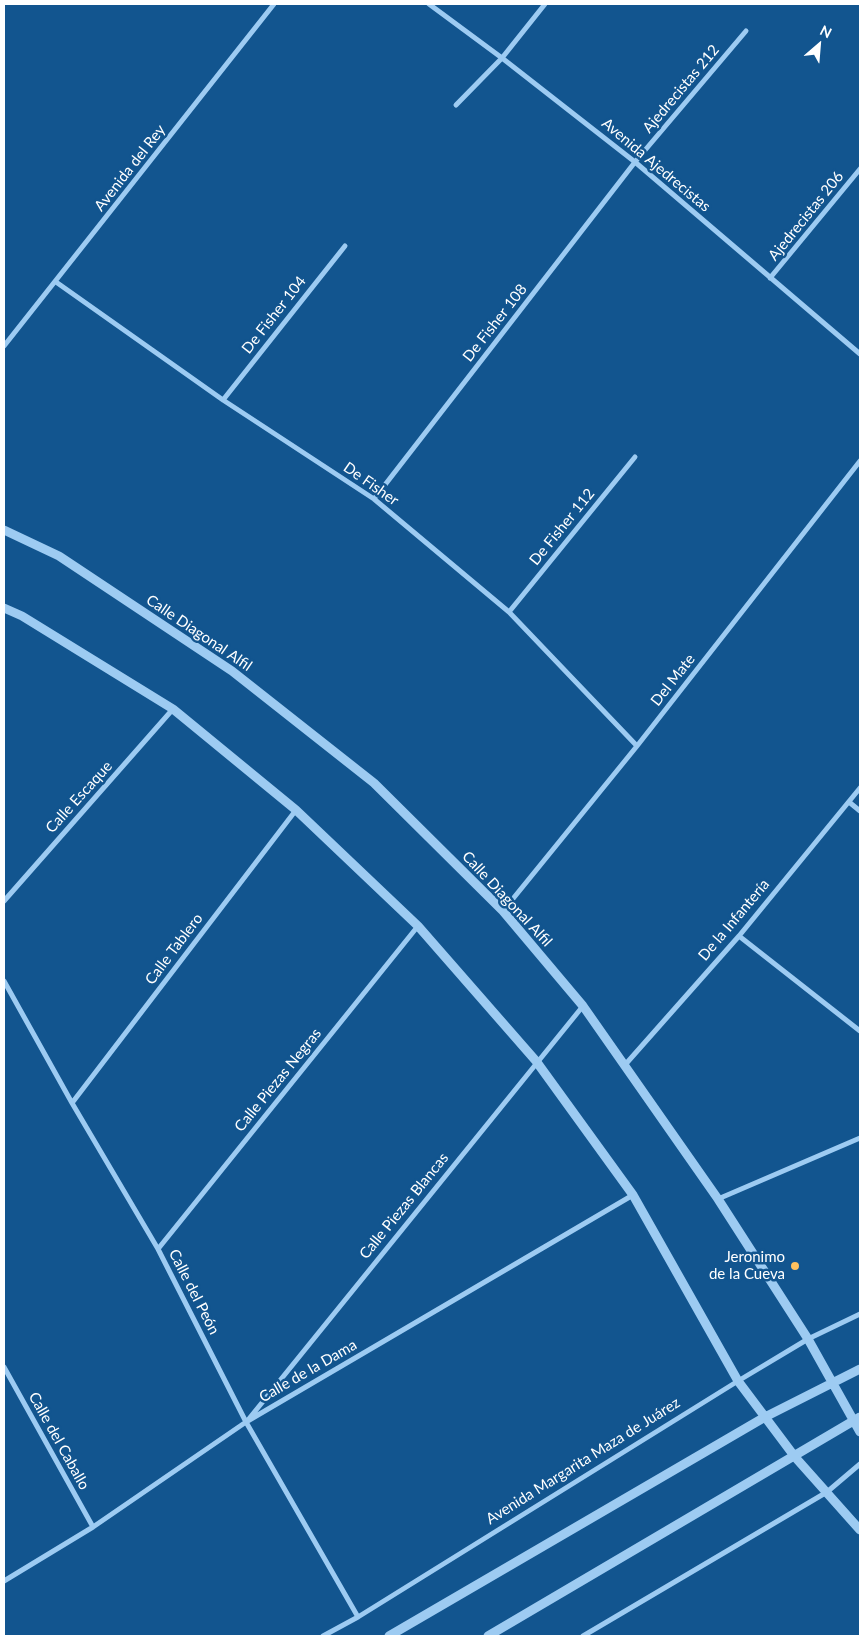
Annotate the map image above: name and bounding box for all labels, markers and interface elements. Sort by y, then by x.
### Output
north arrow [794,20,844,70]
text: N [817,21,835,41]
street label: Ajedrecistas 212 [639,41,723,137]
street label: Avenida Ajedrecistas [598,114,714,216]
street label: Avenida del Rey [91,121,169,215]
street label: Ajedrecistas 206 [765,168,847,264]
street label: De Fisher 104 [238,273,310,357]
street label: De Fisher 108 [459,281,531,365]
street label: De Fisher [340,458,402,510]
street label: De Fisher 112 [526,485,598,569]
street label: Calle Diagonal Alfil [143,591,255,675]
street label: Del Mate [647,650,699,710]
street label: Calle Escaque [42,757,116,837]
street label: Calle Diagonal Alfil [458,848,556,950]
street label: De la Infantería [695,876,773,964]
street label: Calle Tablero [141,910,207,988]
street label: Calle Piezas Negras [231,1025,325,1135]
street label: Calle Piezas Blancas [356,1149,452,1263]
street label: Calle del Peón [165,1246,223,1338]
place label: Jeronimo de la Cueva [709,1248,785,1283]
marker: Jeronimo de la Cueva [789,1260,801,1272]
street label: Calle de la Dama [256,1336,360,1406]
street label: Calle del Caballo [25,1389,93,1493]
street label: Avenida Margarita Maza de Juárez [483,1394,683,1528]

